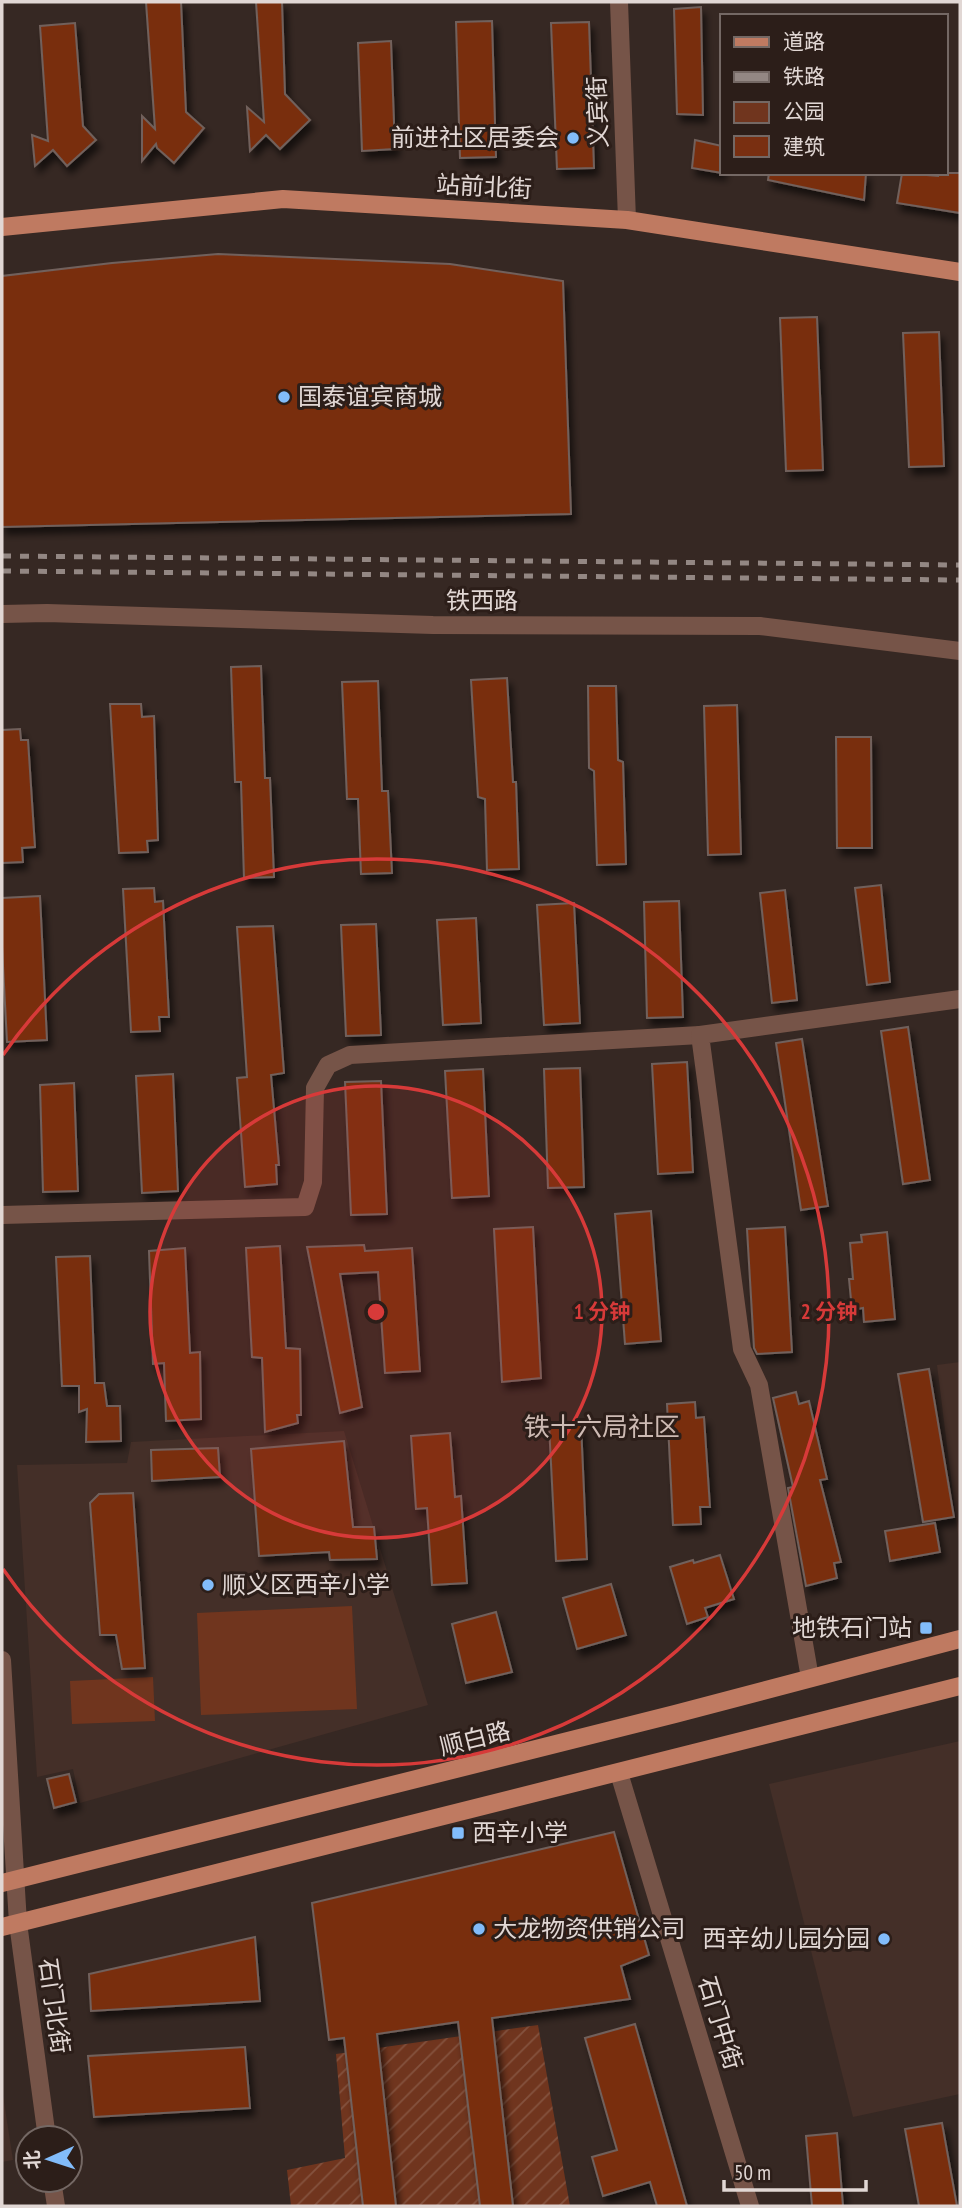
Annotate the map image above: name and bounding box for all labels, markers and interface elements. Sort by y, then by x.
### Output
legend [720,14,948,175]
text: 道路 [783,28,825,55]
text: 铁路 [783,63,825,90]
street label: 义宾街 [581,75,614,149]
text: 公园 [783,98,825,125]
place label: 前进社区居委会 [391,122,559,153]
marker: 前进社区居委会 [565,130,581,146]
text: 建筑 [783,133,825,160]
street label: 站前北街 [435,169,533,204]
place label: 国泰谊宾商城 [298,381,442,412]
marker: 国泰谊宾商城 [276,389,292,405]
street label: 铁西路 [446,585,518,616]
text: 1 分钟 [574,1298,630,1325]
text: 2 分钟 [801,1298,857,1325]
centre of rings [364,1300,388,1324]
district label: 铁十六局社区 [524,1410,680,1443]
place label: 顺义区西辛小学 [222,1569,390,1600]
marker: 顺义区西辛小学 [200,1577,216,1593]
place label: 地铁石门站 [792,1612,912,1643]
marker: 地铁石门站 [918,1620,934,1636]
street label: 顺白路 [436,1715,514,1762]
place label: 西辛小学 [472,1817,568,1848]
marker: 西辛小学 [450,1825,466,1841]
place label: 大龙物资供销公司 [493,1913,685,1944]
marker: 大龙物资供销公司 [471,1921,487,1937]
place label: 西辛幼儿园分园 [702,1923,870,1954]
marker: 西辛幼儿园分园 [876,1931,892,1947]
street label: 石门北街 [32,1956,77,2056]
street label: 石门中街 [692,1972,749,2073]
north arrow [14,2124,84,2194]
scale bar [724,2148,866,2192]
text: 北 [20,2150,45,2170]
text: 50 m [734,2159,771,2186]

